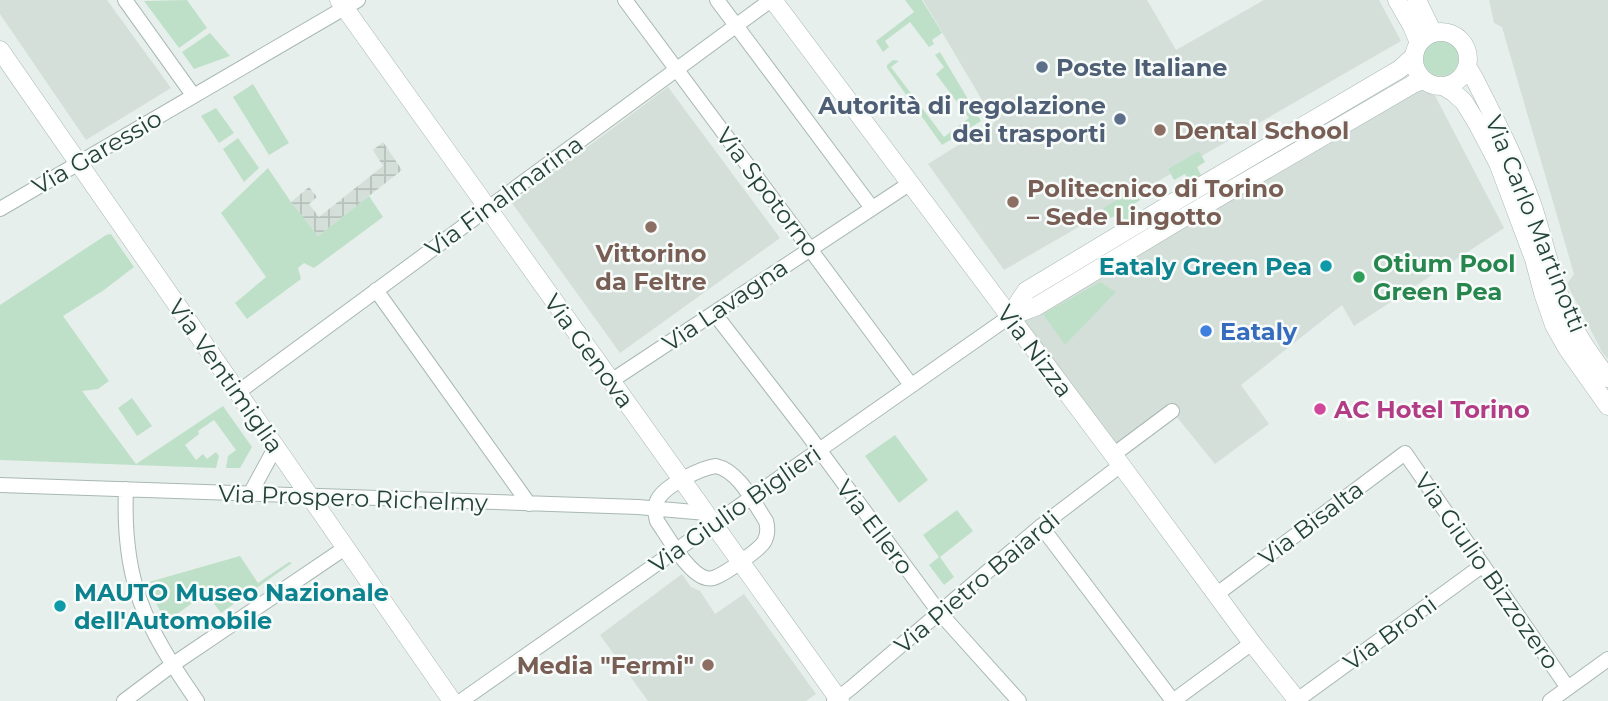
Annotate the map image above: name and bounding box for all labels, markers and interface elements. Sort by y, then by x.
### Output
place label: Poste Italiane [1056,53,1228,82]
marker: Poste Italiane [1034,59,1050,75]
place label: Autorità di regolazione dei trasporti [817,91,1106,148]
street label: Via Garessio [27,103,167,201]
marker: Autorità di regolazione dei trasporti [1112,111,1128,127]
street label: Via Carlo Martinotti [1479,111,1593,337]
place label: Dental School [1174,116,1349,145]
street label: Via Spotorno [710,122,826,262]
marker: Dental School [1152,122,1168,138]
street label: Via Finalmarina [420,129,588,263]
place label: Politecnico di Torino – Sede Lingotto [1027,174,1284,231]
marker: Politecnico di Torino – Sede Lingotto [1005,194,1021,210]
marker: Vittorino da Feltre [643,219,659,235]
place label: Vittorino da Feltre [595,239,707,296]
place label: Otium Pool Green Pea [1373,249,1515,306]
street label: Via Lavagna [657,252,793,358]
place label: Eataly Green Pea [1099,252,1312,281]
marker: Eataly Green Pea [1318,258,1334,274]
marker: Otium Pool Green Pea [1351,269,1367,285]
street label: Via Genova [538,288,640,414]
street label: Via Ventimiglia [162,294,290,458]
street label: Via Nizza [991,299,1079,403]
place label: Eataly [1220,317,1298,346]
marker: Eataly [1198,323,1214,339]
place label: AC Hotel Torino [1333,395,1530,424]
marker: AC Hotel Torino [1312,401,1328,417]
street label: Via Giulio Biglieri [644,439,826,579]
street label: Via Giulio Bizzozero [1408,467,1566,675]
street label: Via Ellero [830,474,920,580]
street label: Via Bisalta [1253,474,1369,572]
street label: Via Prospero Richelmy [218,479,488,517]
street label: Via Pietro Baiardi [888,504,1066,660]
place label: MAUTO Museo Nazionale dell'Automobile [74,578,389,635]
street label: Via Broni [1338,589,1442,677]
marker: MAUTO Museo Nazionale dell'Automobile [52,598,68,614]
place label: Media "Fermi" [517,651,694,680]
marker: Media "Fermi" [700,657,716,673]

